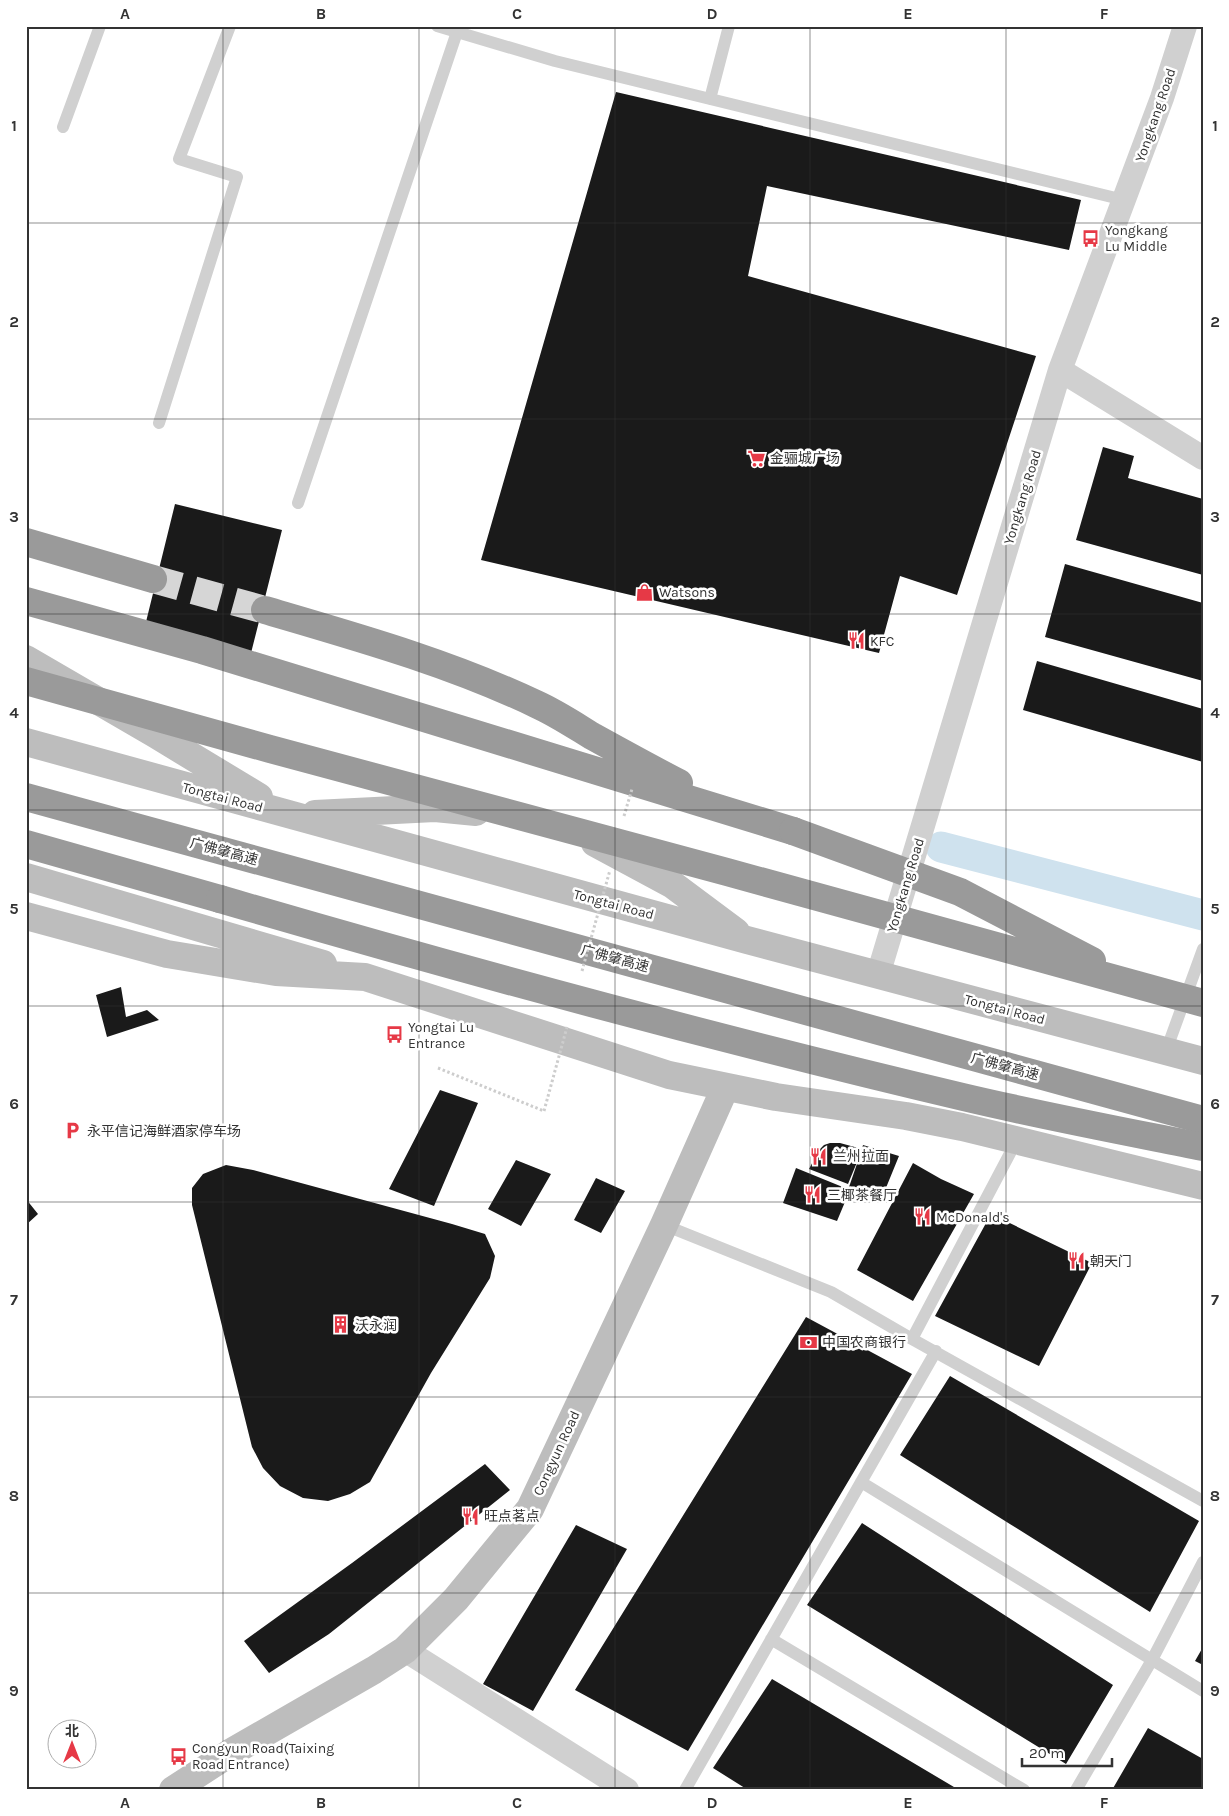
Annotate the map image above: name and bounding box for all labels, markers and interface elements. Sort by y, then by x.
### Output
text: A [120,4,130,23]
text: B [316,4,326,23]
text: C [512,4,522,23]
text: D [707,4,718,23]
text: E [903,4,913,23]
text: F [1100,4,1109,23]
street label: Yongkang Road [1131,66,1180,164]
text: 1 [11,116,17,135]
text: 1 [1212,116,1218,135]
place label: Yongkang Lu Middle [1105,222,1168,255]
bus stop icon: Yongkang Lu Middle [1081,228,1101,248]
text: 2 [9,312,19,331]
text: 2 [1210,312,1220,331]
supermarket icon: 金骊城广场 [746,448,766,468]
street label: Yongkang Road [1000,448,1045,547]
place label: 金骊城广场 [770,450,840,467]
text: 3 [9,507,19,526]
text: 3 [1210,507,1220,526]
shop icon: Watsons [635,582,655,602]
place label: Watsons [659,584,715,601]
restaurant icon: KFC [846,631,866,651]
place label: KFC [870,633,894,650]
text: 4 [9,703,19,722]
text: 4 [1210,703,1220,722]
street label: Tongtai Road [181,779,265,816]
street label: 广佛肇高速 [188,834,260,869]
street label: Yongkang Road [883,836,928,935]
street label: Tongtai Road [572,886,656,923]
text: 5 [9,899,19,918]
text: 5 [1210,899,1220,918]
street label: 广佛肇高速 [579,941,651,976]
street label: Tongtai Road [963,991,1047,1028]
place label: Yongtai Lu Entrance [408,1019,474,1052]
bus stop icon: Yongtai Lu Entrance [384,1025,404,1045]
street label: 广佛肇高速 [969,1049,1041,1084]
text: 6 [9,1094,19,1113]
text: 6 [1210,1094,1220,1113]
parking icon: 永平信记海鲜酒家停车场 [63,1121,83,1141]
place label: 永平信记海鲜酒家停车场 [87,1123,241,1140]
restaurant icon: 兰州拉面 [809,1146,829,1166]
place label: 兰州拉面 [833,1148,889,1165]
restaurant icon: 三椰茶餐厅 [803,1185,823,1205]
place label: 三椰茶餐厅 [827,1187,897,1204]
restaurant icon: McDonald's [912,1207,932,1227]
place label: McDonald's [936,1209,1010,1226]
restaurant icon: 朝天门 [1066,1251,1086,1271]
place label: 朝天门 [1090,1253,1132,1270]
text: 7 [10,1290,18,1309]
text: 7 [1211,1290,1219,1309]
building icon: 沃永润 [331,1315,351,1335]
place label: 沃永润 [355,1317,397,1334]
bank icon: 中国农商银行 [798,1332,818,1352]
place label: 中国农商银行 [822,1334,906,1351]
street label: Congyun Road [529,1408,584,1498]
text: 8 [9,1486,19,1505]
text: 8 [1210,1486,1220,1505]
restaurant icon: 旺点茗点 [460,1506,480,1526]
place label: 旺点茗点 [484,1508,540,1525]
text: 9 [9,1681,19,1700]
text: 9 [1210,1681,1220,1700]
north arrow [48,1718,98,1768]
text: 北 [65,1723,79,1740]
scale bar [1022,1736,1112,1768]
place label: Congyun Road(Taixing Road Entrance) [192,1740,334,1773]
text: 20 m [1029,1744,1064,1762]
bus stop icon: Congyun Road(Taixing Road Entrance) [168,1746,188,1766]
text: A [120,1793,130,1812]
text: B [316,1793,326,1812]
text: C [512,1793,522,1812]
text: D [707,1793,718,1812]
text: E [903,1793,913,1812]
text: F [1100,1793,1109,1812]

